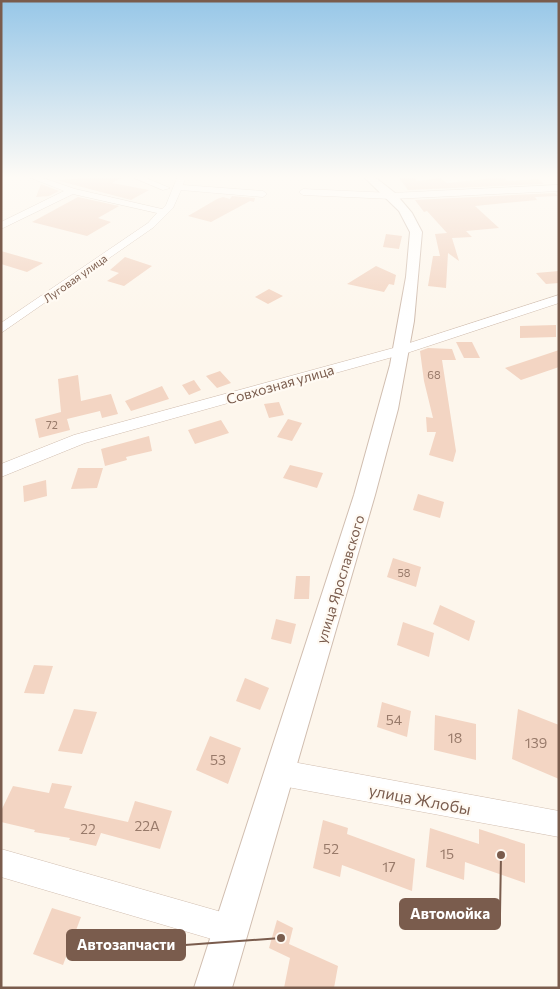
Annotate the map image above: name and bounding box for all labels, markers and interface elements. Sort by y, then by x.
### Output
street label: Луговая улица [41,251,109,305]
street label: Совхозная улица [224,361,336,407]
house number: 68 [427,368,441,381]
house number: 72 [46,418,58,431]
street label: улица Ярославского [312,513,368,645]
house number: 58 [398,566,411,579]
house number: 54 [386,711,403,728]
house number: 18 [448,729,462,746]
house number: 139 [525,734,547,751]
house number: 53 [210,751,226,768]
street label: улица Жлобы [367,780,473,818]
house number: 22А [134,817,160,834]
house number: 22 [80,820,96,837]
house number: 52 [323,840,339,857]
house number: 15 [440,845,454,862]
house number: 17 [382,858,396,875]
callout: Автомойка [400,899,500,929]
text: Автомойка [410,904,490,922]
callout: Автозапчасти [67,930,185,960]
text: Автозапчасти [77,935,175,953]

